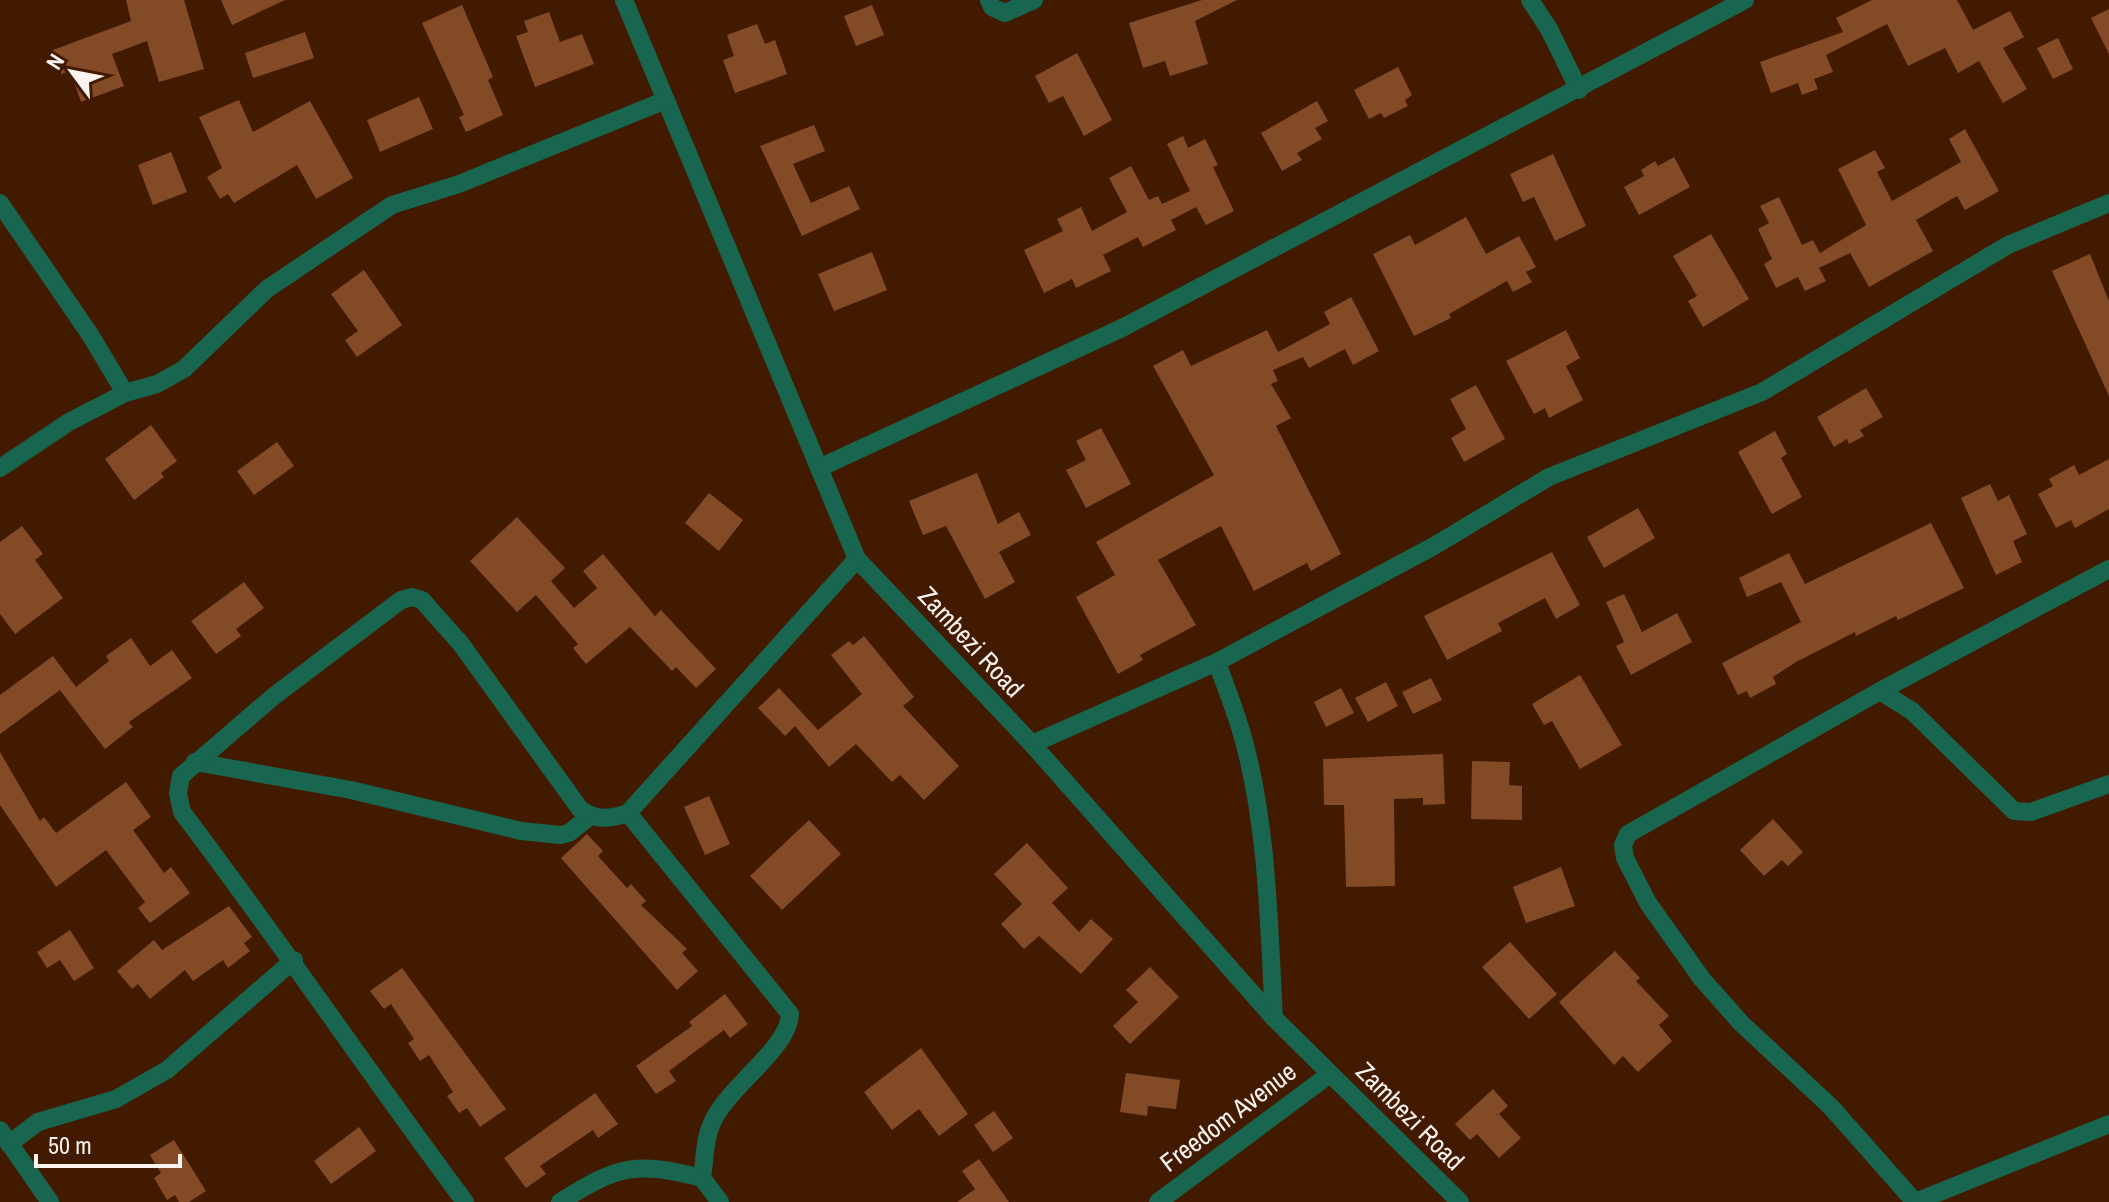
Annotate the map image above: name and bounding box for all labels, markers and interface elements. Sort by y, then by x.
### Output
north arrow [32,32,112,112]
text: N [39,48,71,75]
street label: Zambezi Road [911,579,1032,705]
street label: Freedom Avenue [1152,1054,1303,1179]
street label: Zambezi Road [1349,1054,1472,1177]
scale bar [36,1118,180,1168]
text: 50 m [48,1129,92,1161]

